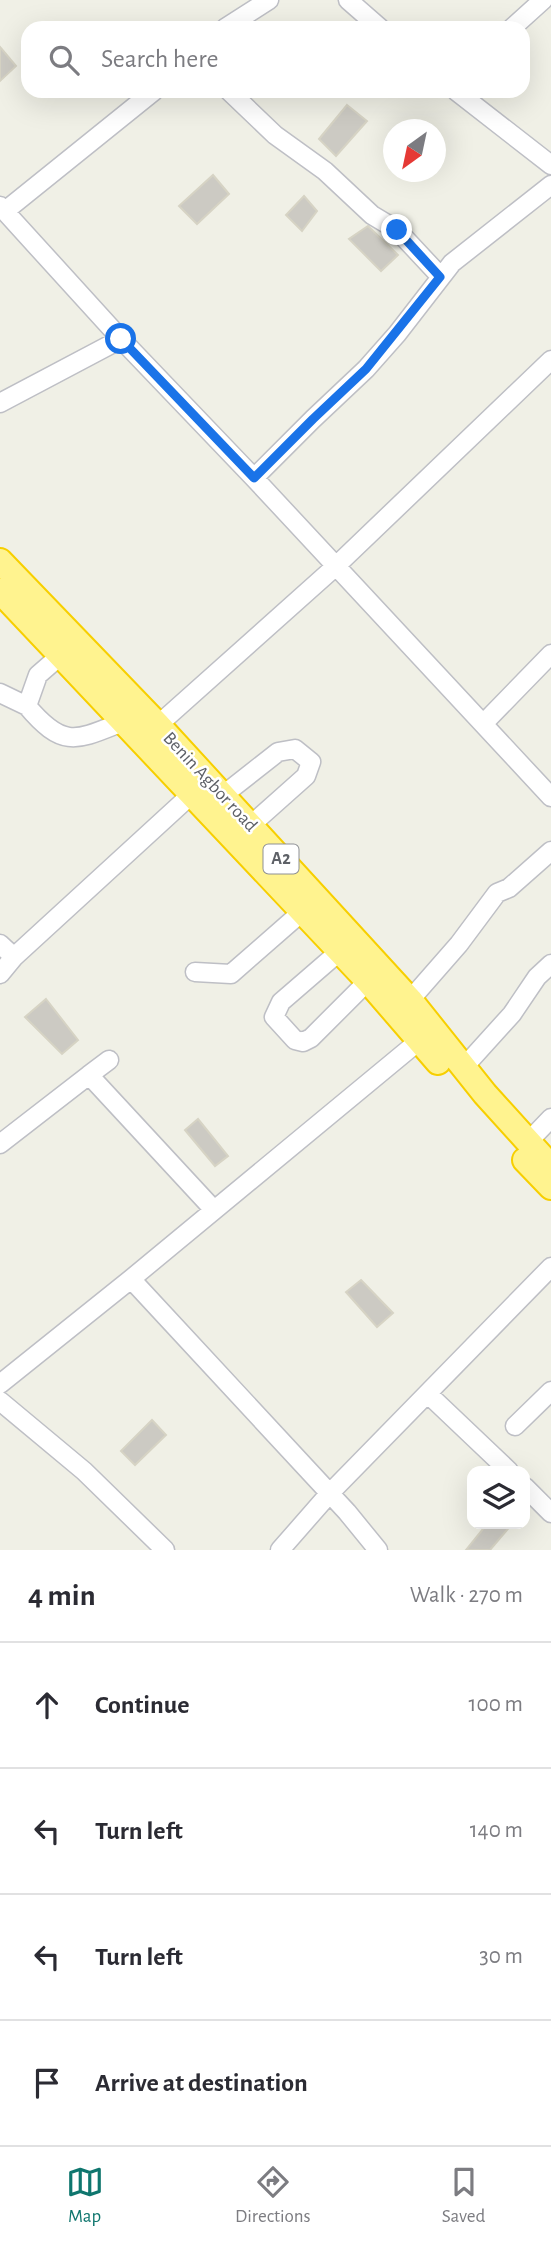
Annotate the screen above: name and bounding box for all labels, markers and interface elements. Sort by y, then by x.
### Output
search box [21,21,530,98]
icon: search [45,41,83,79]
text: Search here [101,46,219,72]
north arrow [383,119,446,182]
route end [381,214,412,245]
route start [105,323,136,354]
street label: Benin Agbor road [159,729,261,836]
road number: A2 [264,844,298,874]
map controls [467,1466,530,1529]
button: layers [467,1466,530,1529]
text: 4 min [28,1581,96,1611]
text: Walk · 270 m [410,1584,523,1607]
icon: ahead [28,1686,66,1724]
text: Continue [95,1692,190,1718]
text: 100 m [469,1693,523,1716]
icon: left [28,1812,66,1850]
text: Turn left [95,1818,183,1844]
text: 140 m [470,1819,523,1842]
icon: left [28,1938,66,1976]
text: Turn left [95,1944,183,1970]
text: 30 m [479,1945,523,1968]
icon: arrive [28,2064,66,2102]
text: Arrive at destination [95,2070,308,2096]
tab: Map [66,2163,104,2228]
tab: Directions [235,2163,311,2228]
tab: Saved [442,2163,485,2228]

